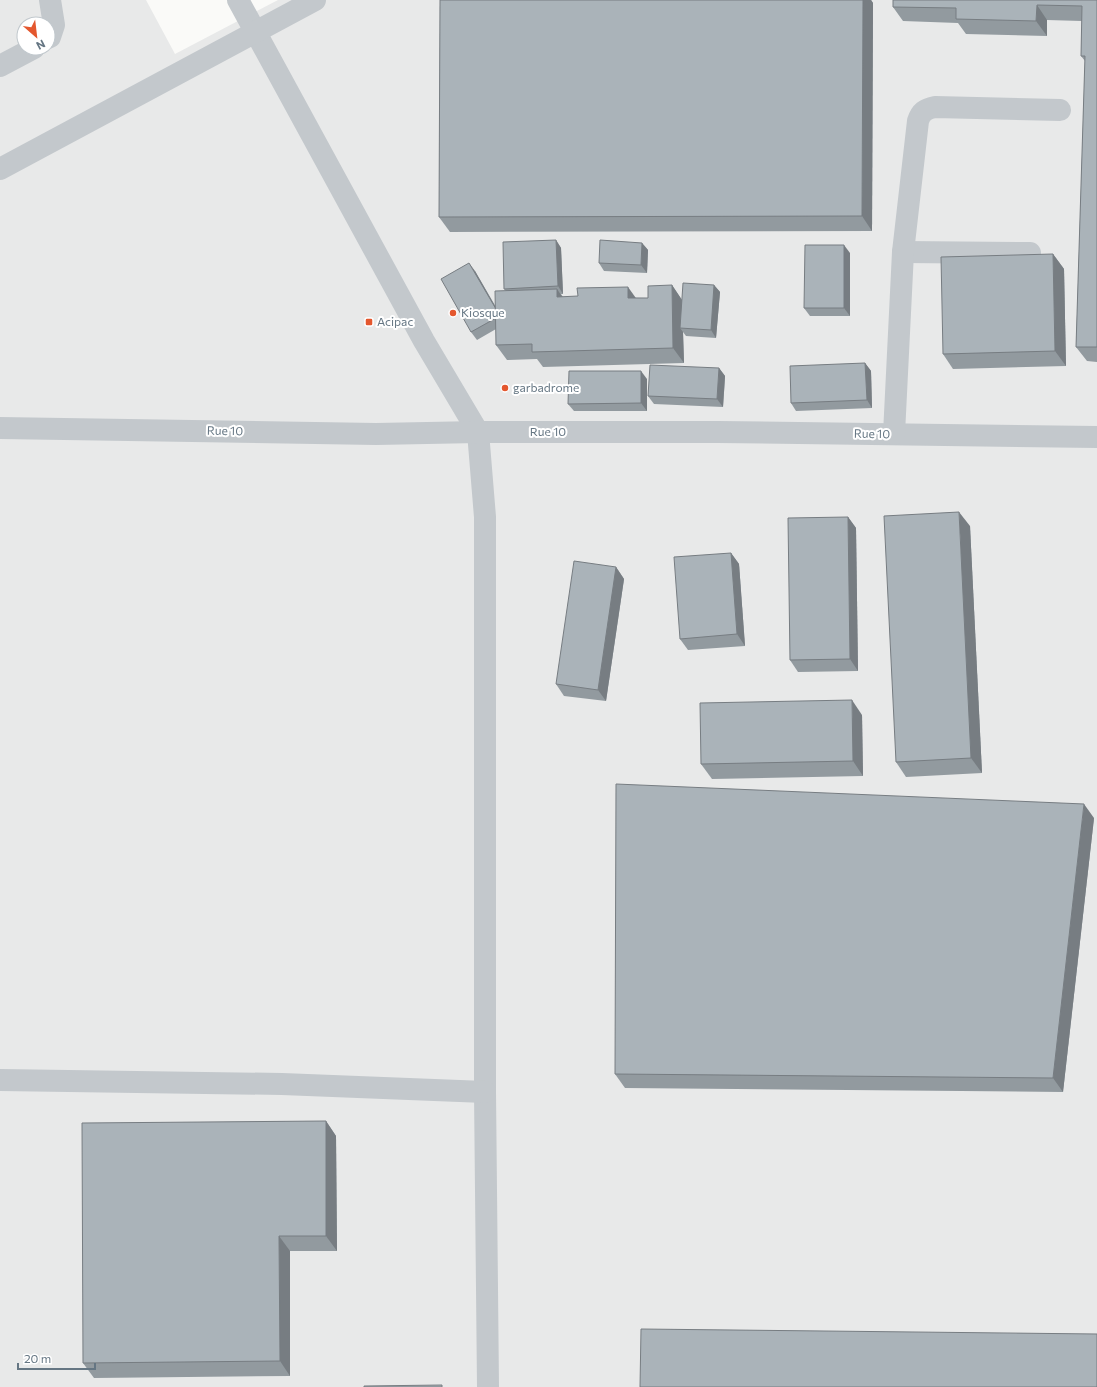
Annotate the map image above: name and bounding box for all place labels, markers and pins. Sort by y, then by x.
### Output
place label: Kiosque [461,305,505,319]
marker: Kiosque [448,308,458,318]
place label: Acipac [377,314,413,328]
marker: Acipac [364,317,374,327]
place label: garbadrome [513,380,579,394]
marker: garbadrome [500,383,510,393]

